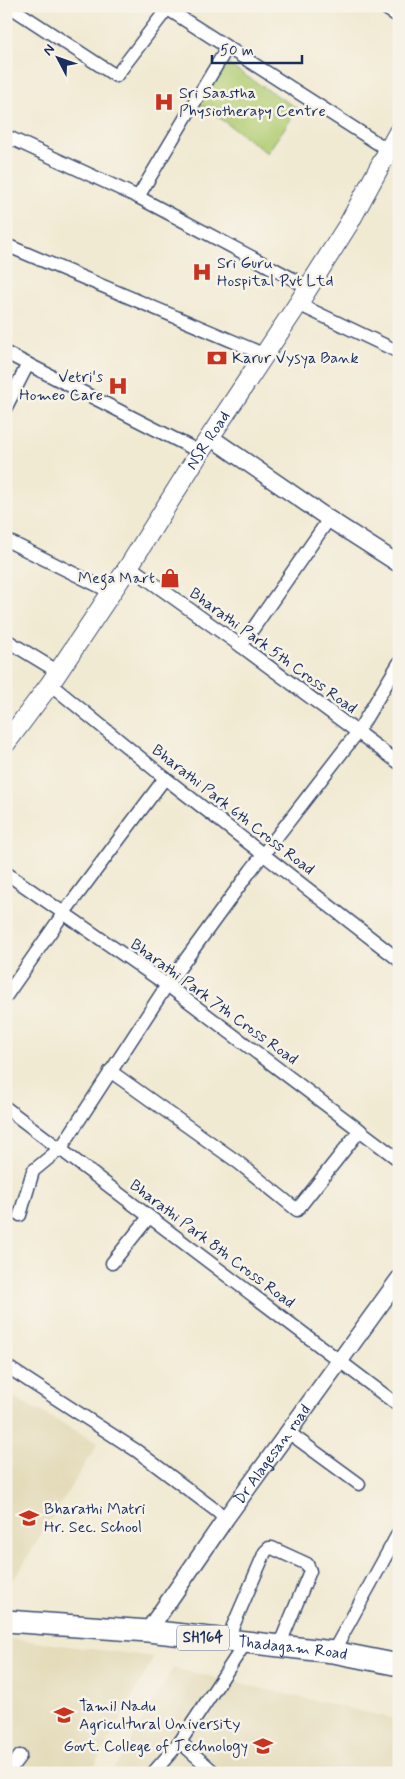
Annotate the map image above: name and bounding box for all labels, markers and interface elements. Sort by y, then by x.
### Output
north arrow [32,32,82,82]
scale bar [212,32,302,64]
text: N [39,41,59,60]
text: 50 m [220,41,254,61]
place label: Sri Saastha Physiotherapy Centre [179,83,326,122]
hospital icon: Sri Saastha Physiotherapy Centre [153,91,175,113]
place label: Sri Guru Hospital Pvt Ltd [217,253,334,292]
hospital icon: Sri Guru Hospital Pvt Ltd [191,261,213,283]
bank icon: Karur Vysya Bank [206,347,228,369]
place label: Karur Vysya Bank [232,348,359,369]
place label: Vetri's Homeo Care [19,367,103,406]
hospital icon: Vetri's Homeo Care [107,375,129,397]
street label: NSR Road [181,407,235,474]
shop icon: Mega Mart [159,567,181,589]
place label: Mega Mart [78,568,155,590]
street label: Bharathi Park 5th Cross Road [185,583,361,719]
street label: Bharathi Park 6th Cross Road [147,740,319,880]
street label: Bharathi Park 7th Cross Road [126,934,302,1070]
street label: Bharathi Park 8th Cross Road [125,1175,299,1313]
street label: Dr Alagesan road [229,1400,315,1508]
place label: Bharathi Matri Hr. Sec. School [44,1499,146,1538]
school or university icon: Bharathi Matri Hr. Sec. School [18,1507,40,1529]
road number: SH164 [177,1626,229,1650]
street label: Thadagam Road [237,1631,349,1665]
place label: Tamil Nadu Agricultural University [79,1696,241,1735]
school or university icon: Tamil Nadu Agricultural University [53,1704,75,1726]
school or university icon: Govt. College of Technology [252,1735,274,1757]
place label: Govt. College of Technology [64,1736,248,1758]

